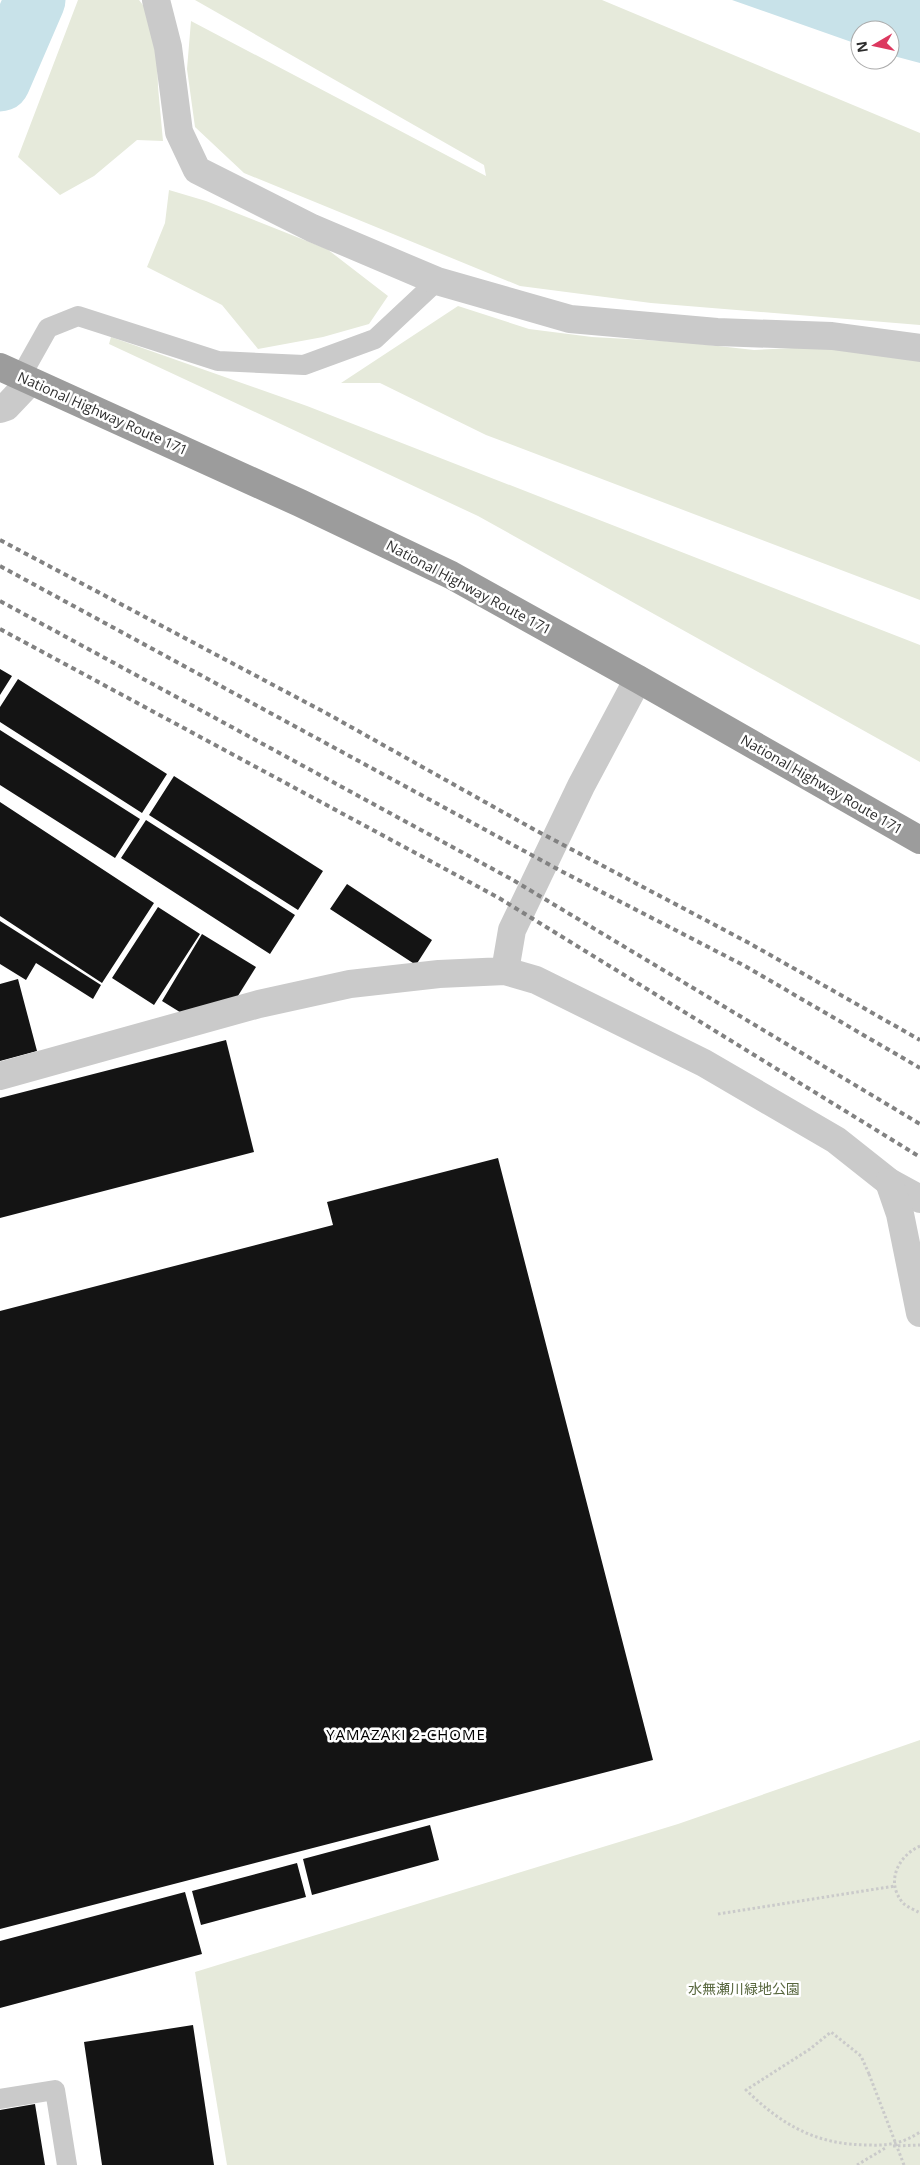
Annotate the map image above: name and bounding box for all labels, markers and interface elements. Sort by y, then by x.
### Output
north arrow [850,20,900,70]
text: N [851,40,872,54]
street label: National Highway Route 171 [15,367,191,459]
street label: National Highway Route 171 [383,535,555,639]
street label: National Highway Route 171 [737,730,907,838]
district label: YAMAZAKI 2-CHOME [326,1724,486,1744]
park label: 水無瀬川緑地公園 [688,1979,800,1998]

